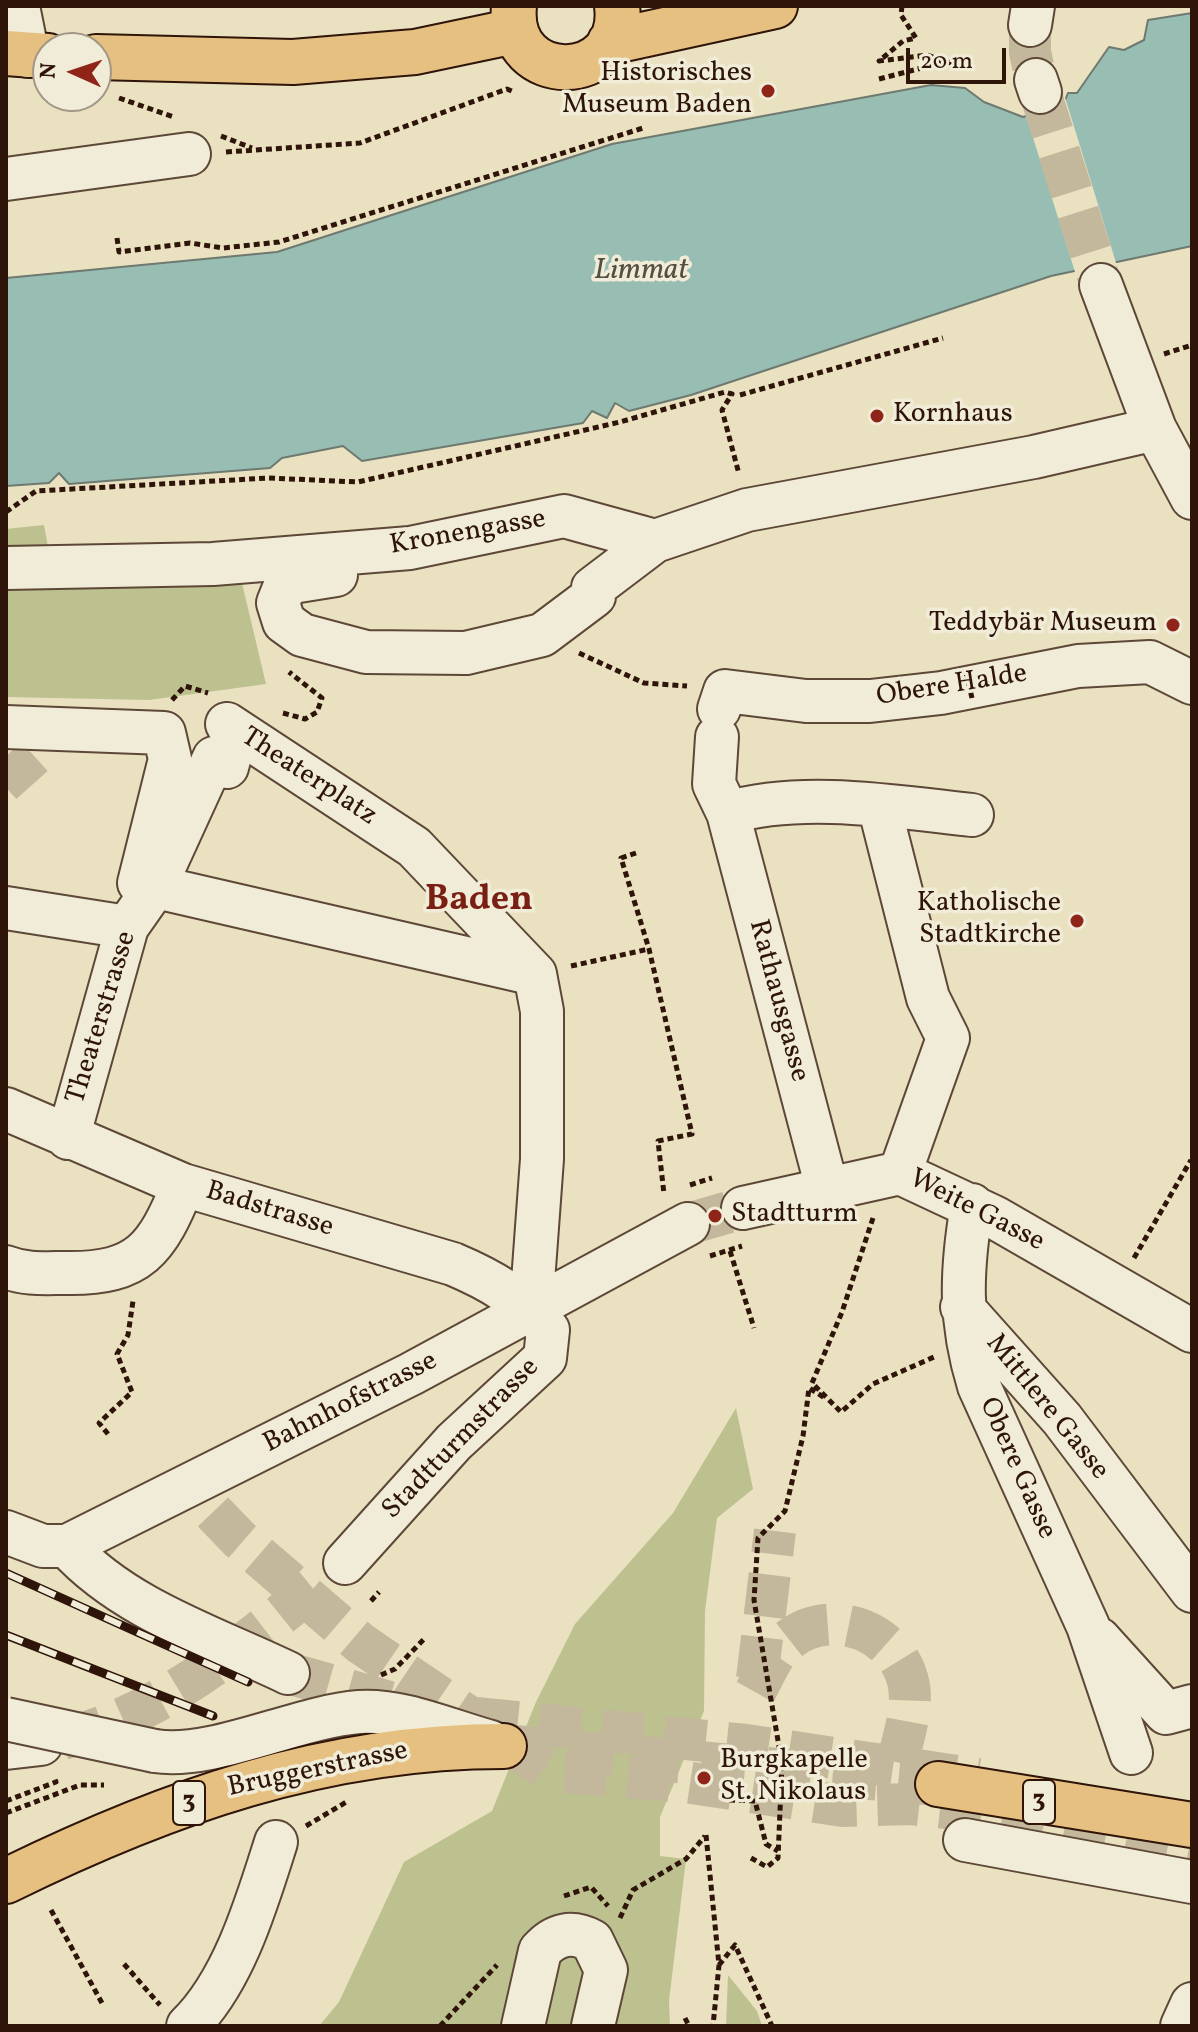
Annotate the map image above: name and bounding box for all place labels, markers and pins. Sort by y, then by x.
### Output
place label: Historisches Museum Baden [562,58,752,124]
marker: Historisches Museum Baden [759,82,777,100]
place label: Kornhaus [893,399,1013,433]
marker: Kornhaus [868,407,886,425]
place label: Teddybär Museum [929,608,1157,642]
marker: Teddybär Museum [1164,616,1182,634]
place label: Katholische Stadtkirche [917,888,1061,954]
marker: Katholische Stadtkirche [1068,912,1086,930]
place label: Stadtturm [731,1199,858,1233]
marker: Stadtturm [706,1207,724,1225]
place label: Burgkapelle St. Nikolaus [720,1745,868,1811]
marker: Burgkapelle St. Nikolaus [695,1769,713,1787]

